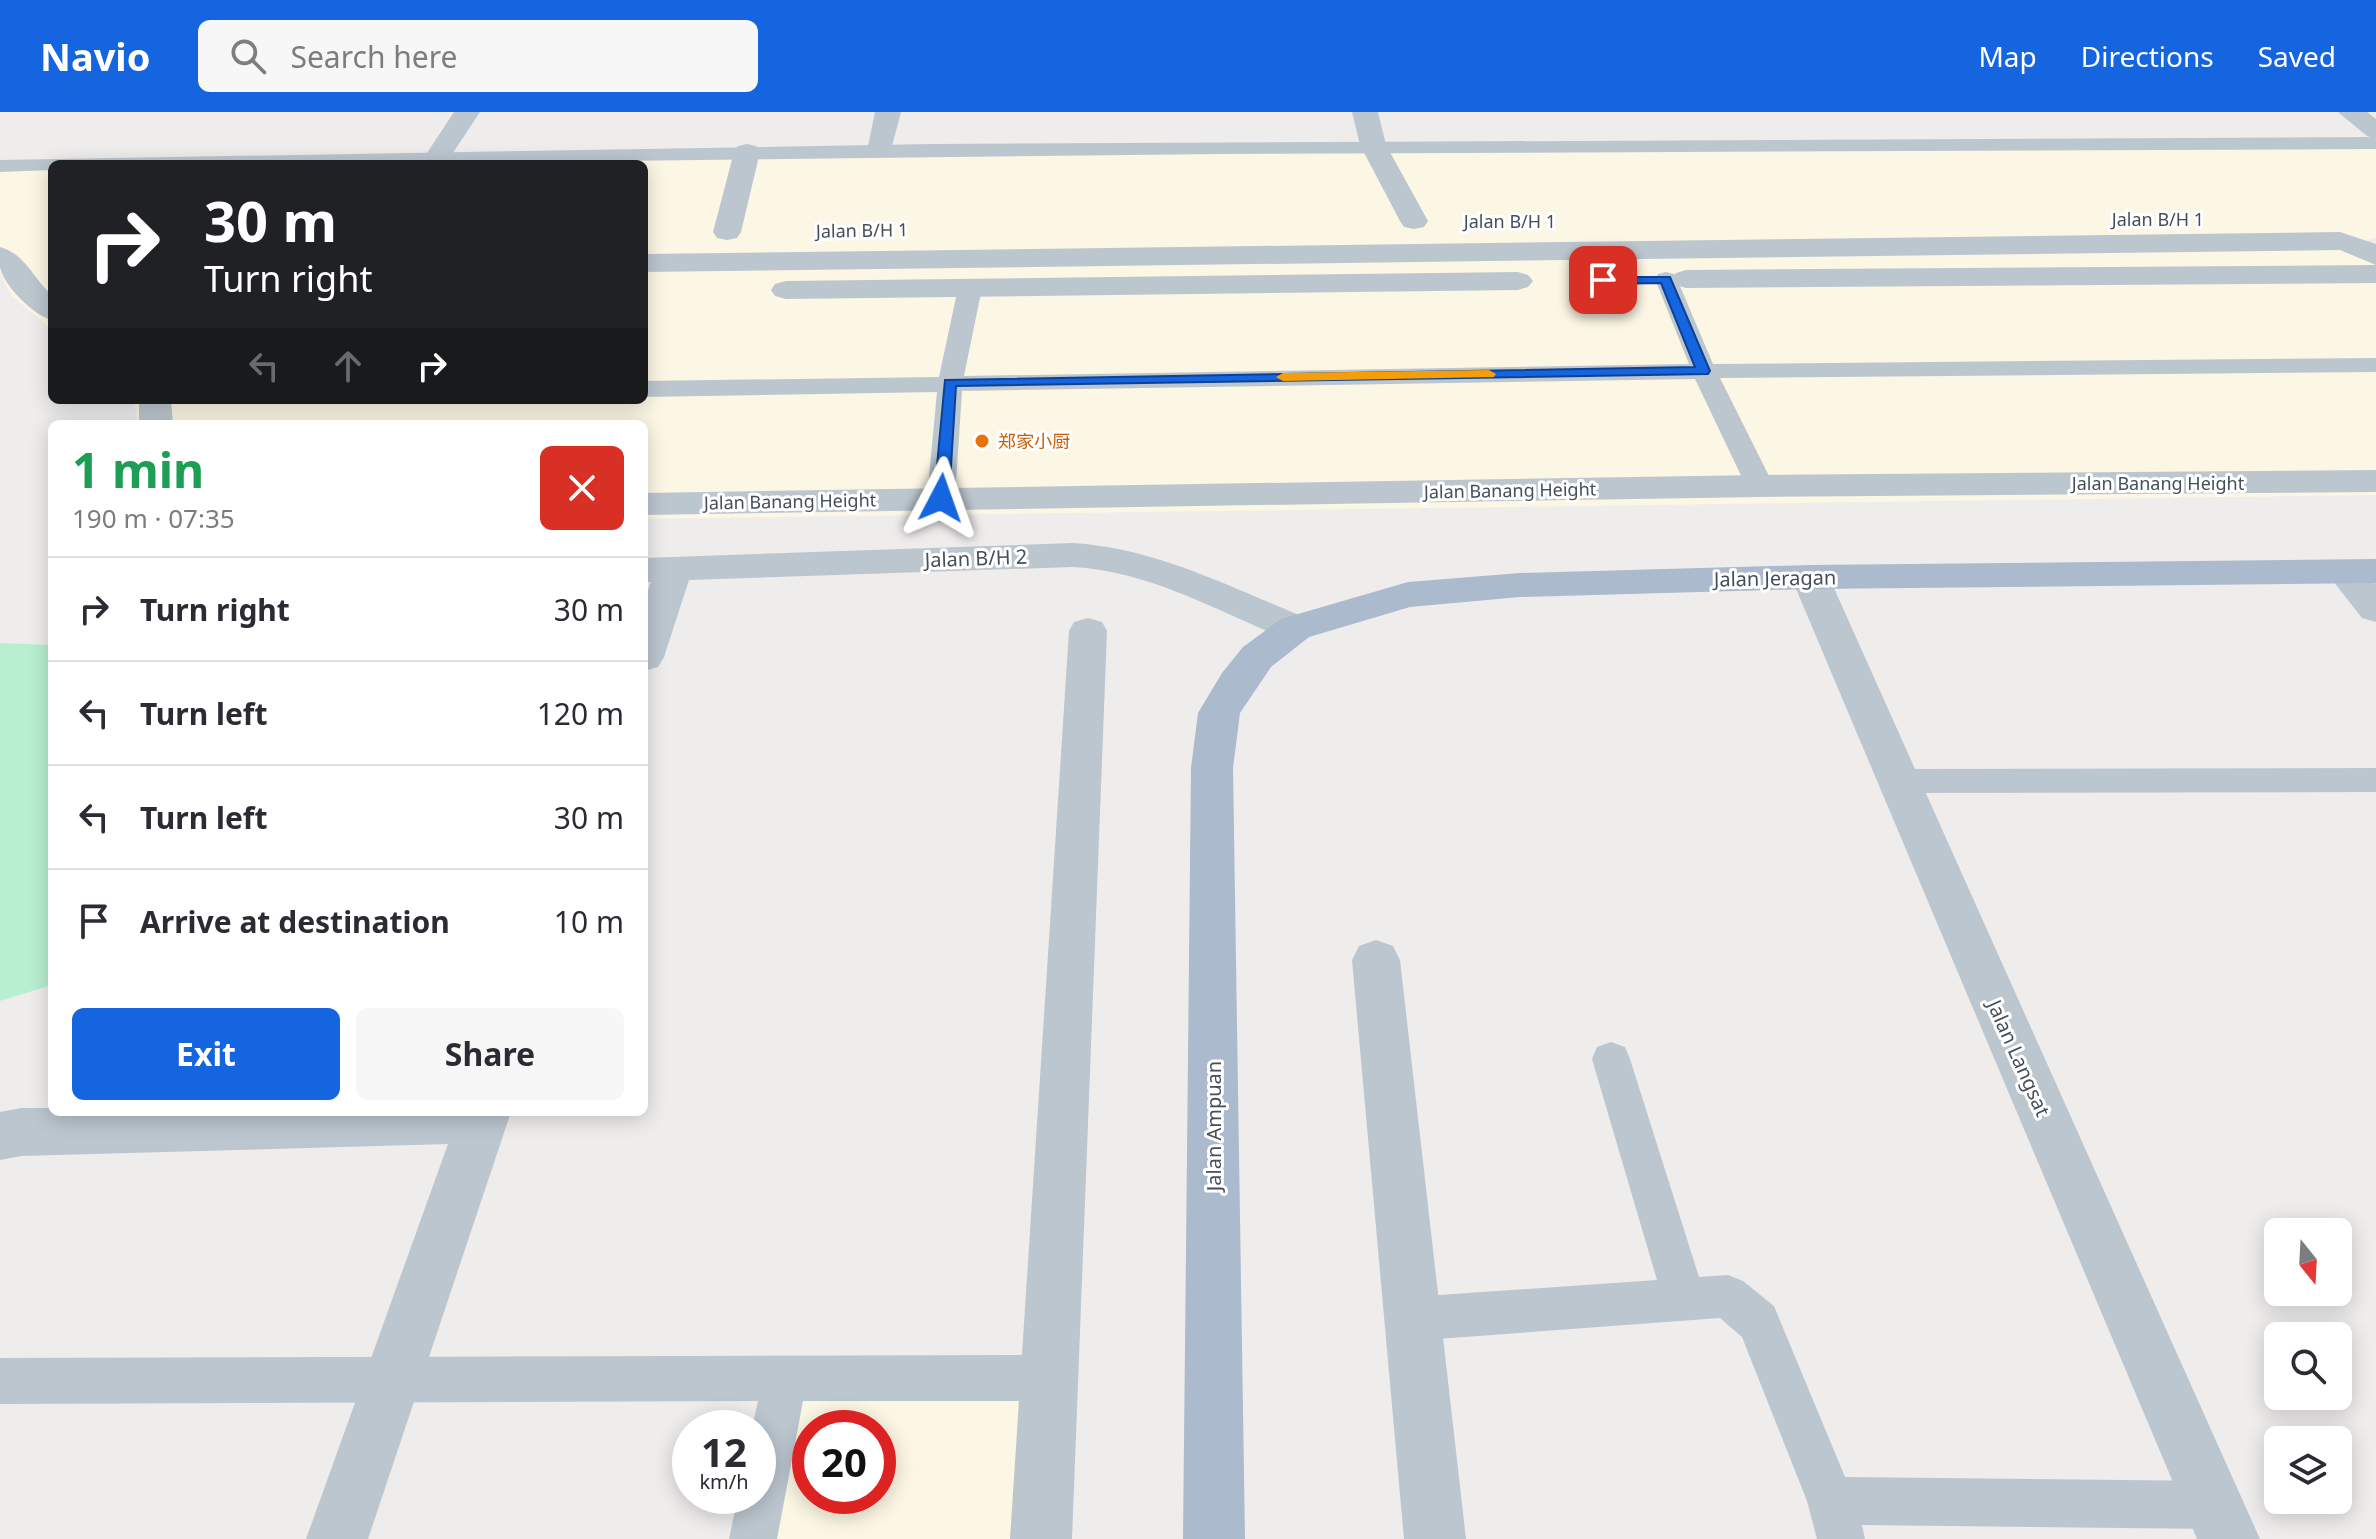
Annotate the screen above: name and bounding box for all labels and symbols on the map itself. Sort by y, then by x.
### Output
street label: Jalan B/H 1 [2110,207,2204,231]
street label: Jalan B/H 1 [1462,209,1556,233]
street label: Jalan B/H 1 [814,217,908,243]
pin [1569,246,1637,314]
place label: 郑家小厨 [998,429,1070,453]
marker: 郑家小厨 [973,432,991,450]
position arrow [899,456,983,540]
street label: Jalan Banang Height [2070,471,2245,495]
street label: Jalan Banang Height [1422,476,1597,504]
street label: Jalan Banang Height [702,487,877,515]
street label: Jalan B/H 2 [922,543,1028,573]
street label: Jalan Jeragan [1712,563,1836,593]
street label: Jalan Langsat [1980,994,2057,1121]
street label: Jalan Ampuan [1200,1061,1227,1193]
north arrow [2264,1218,2352,1306]
speed limit sign: 20 [792,1410,896,1514]

